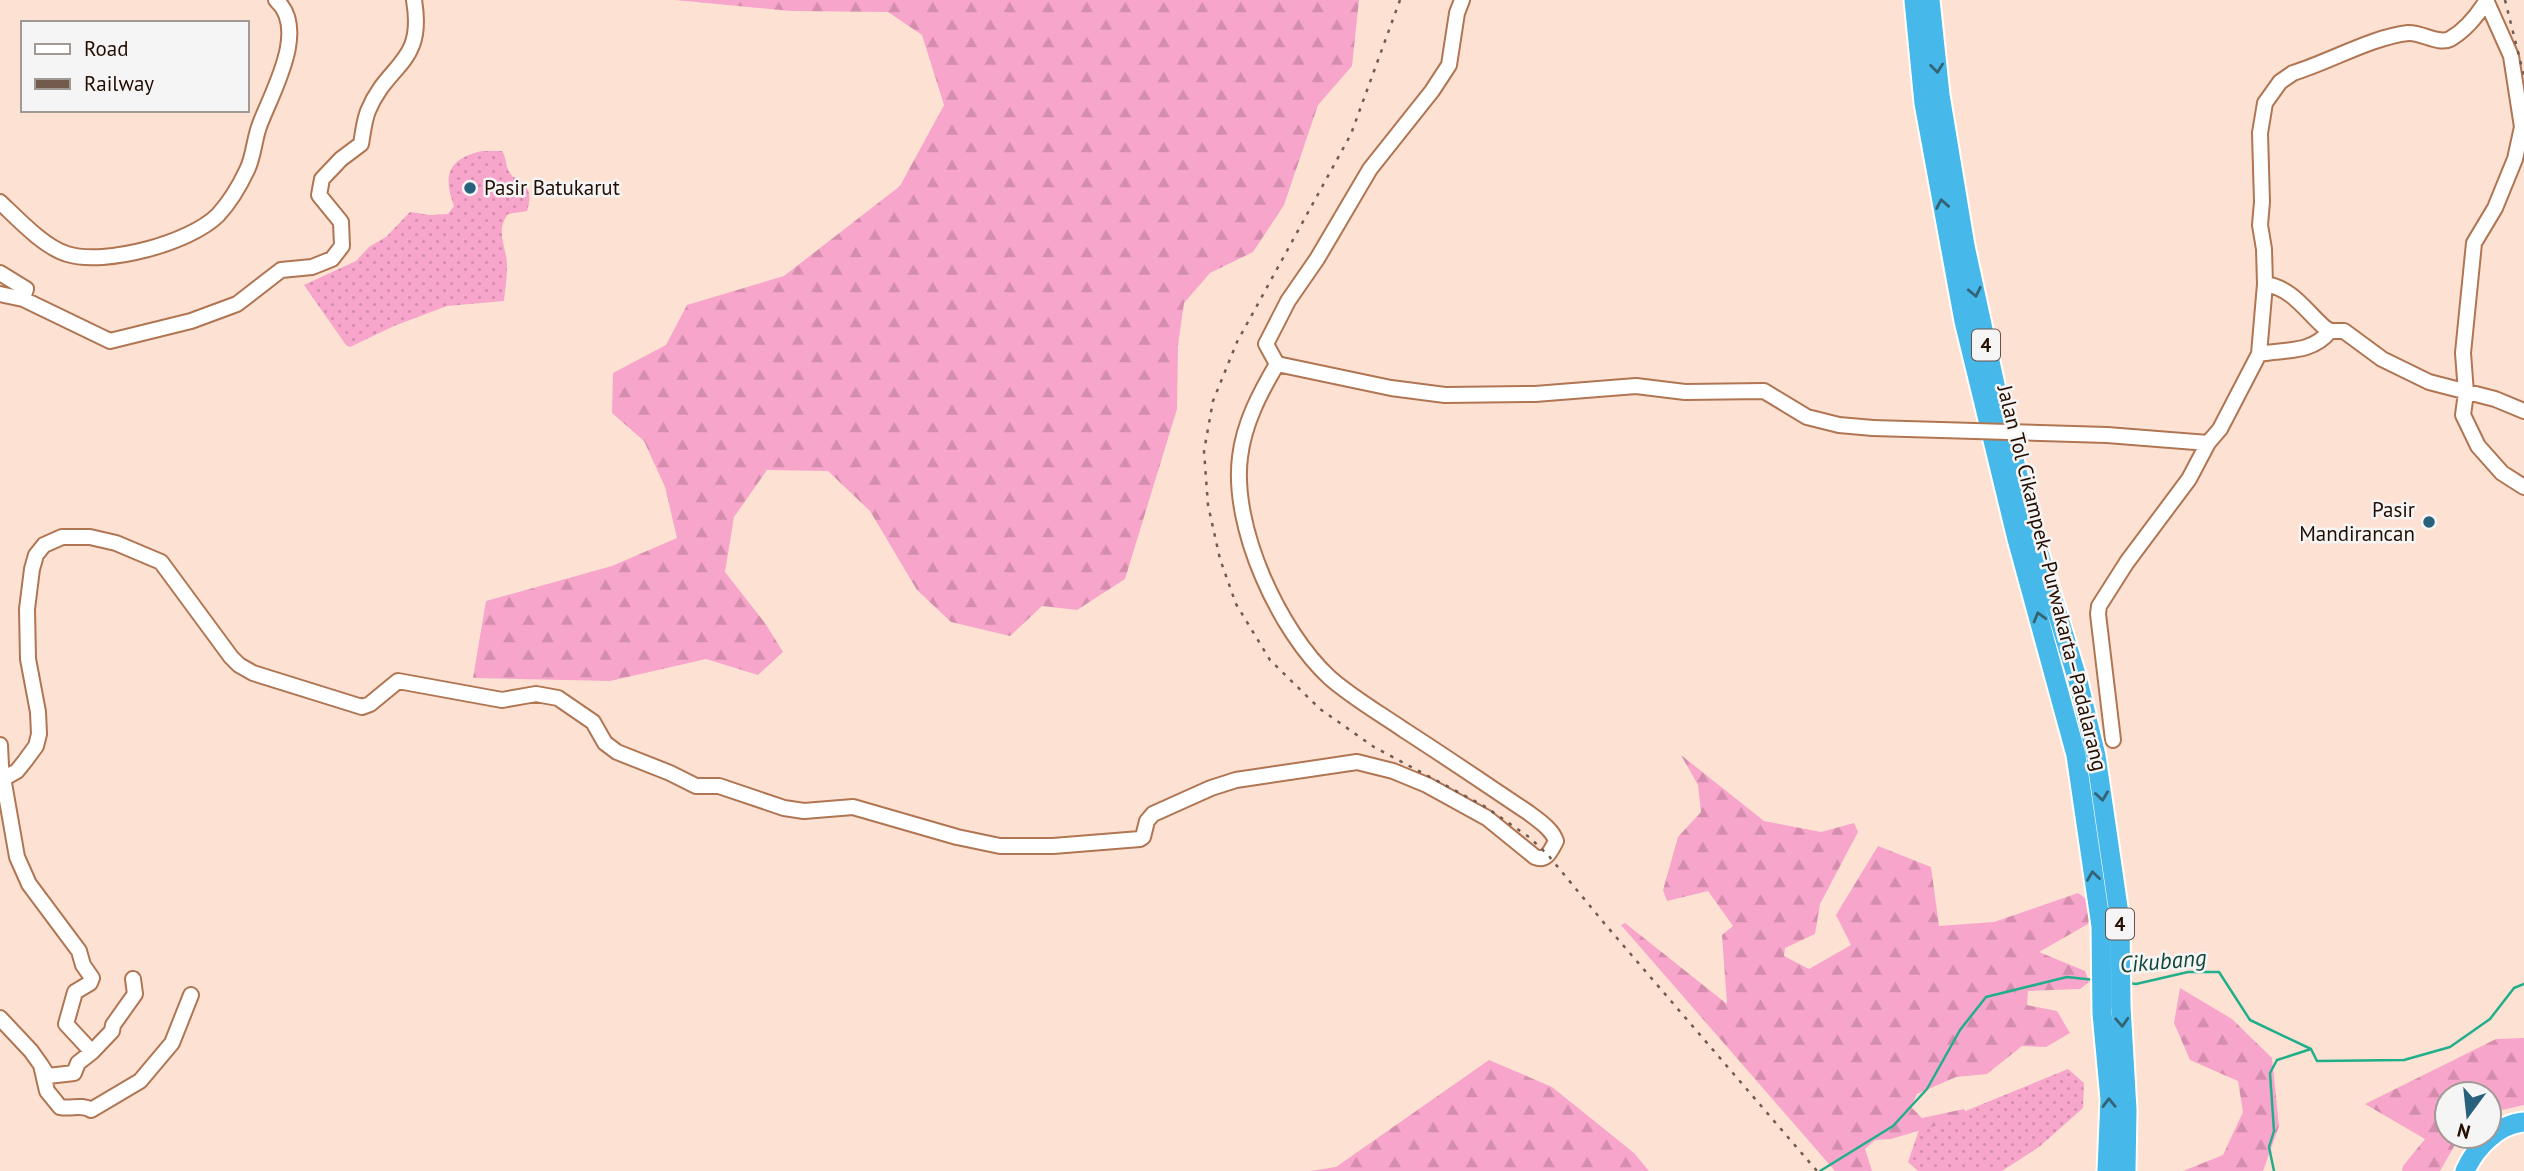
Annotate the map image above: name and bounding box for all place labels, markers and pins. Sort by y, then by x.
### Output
place label: Pasir Batukarut [484,174,620,201]
marker: Pasir Batukarut [462,180,478,196]
place label: Pasir Mandirancan [2299,496,2415,547]
marker: Pasir Mandirancan [2421,514,2437,530]

